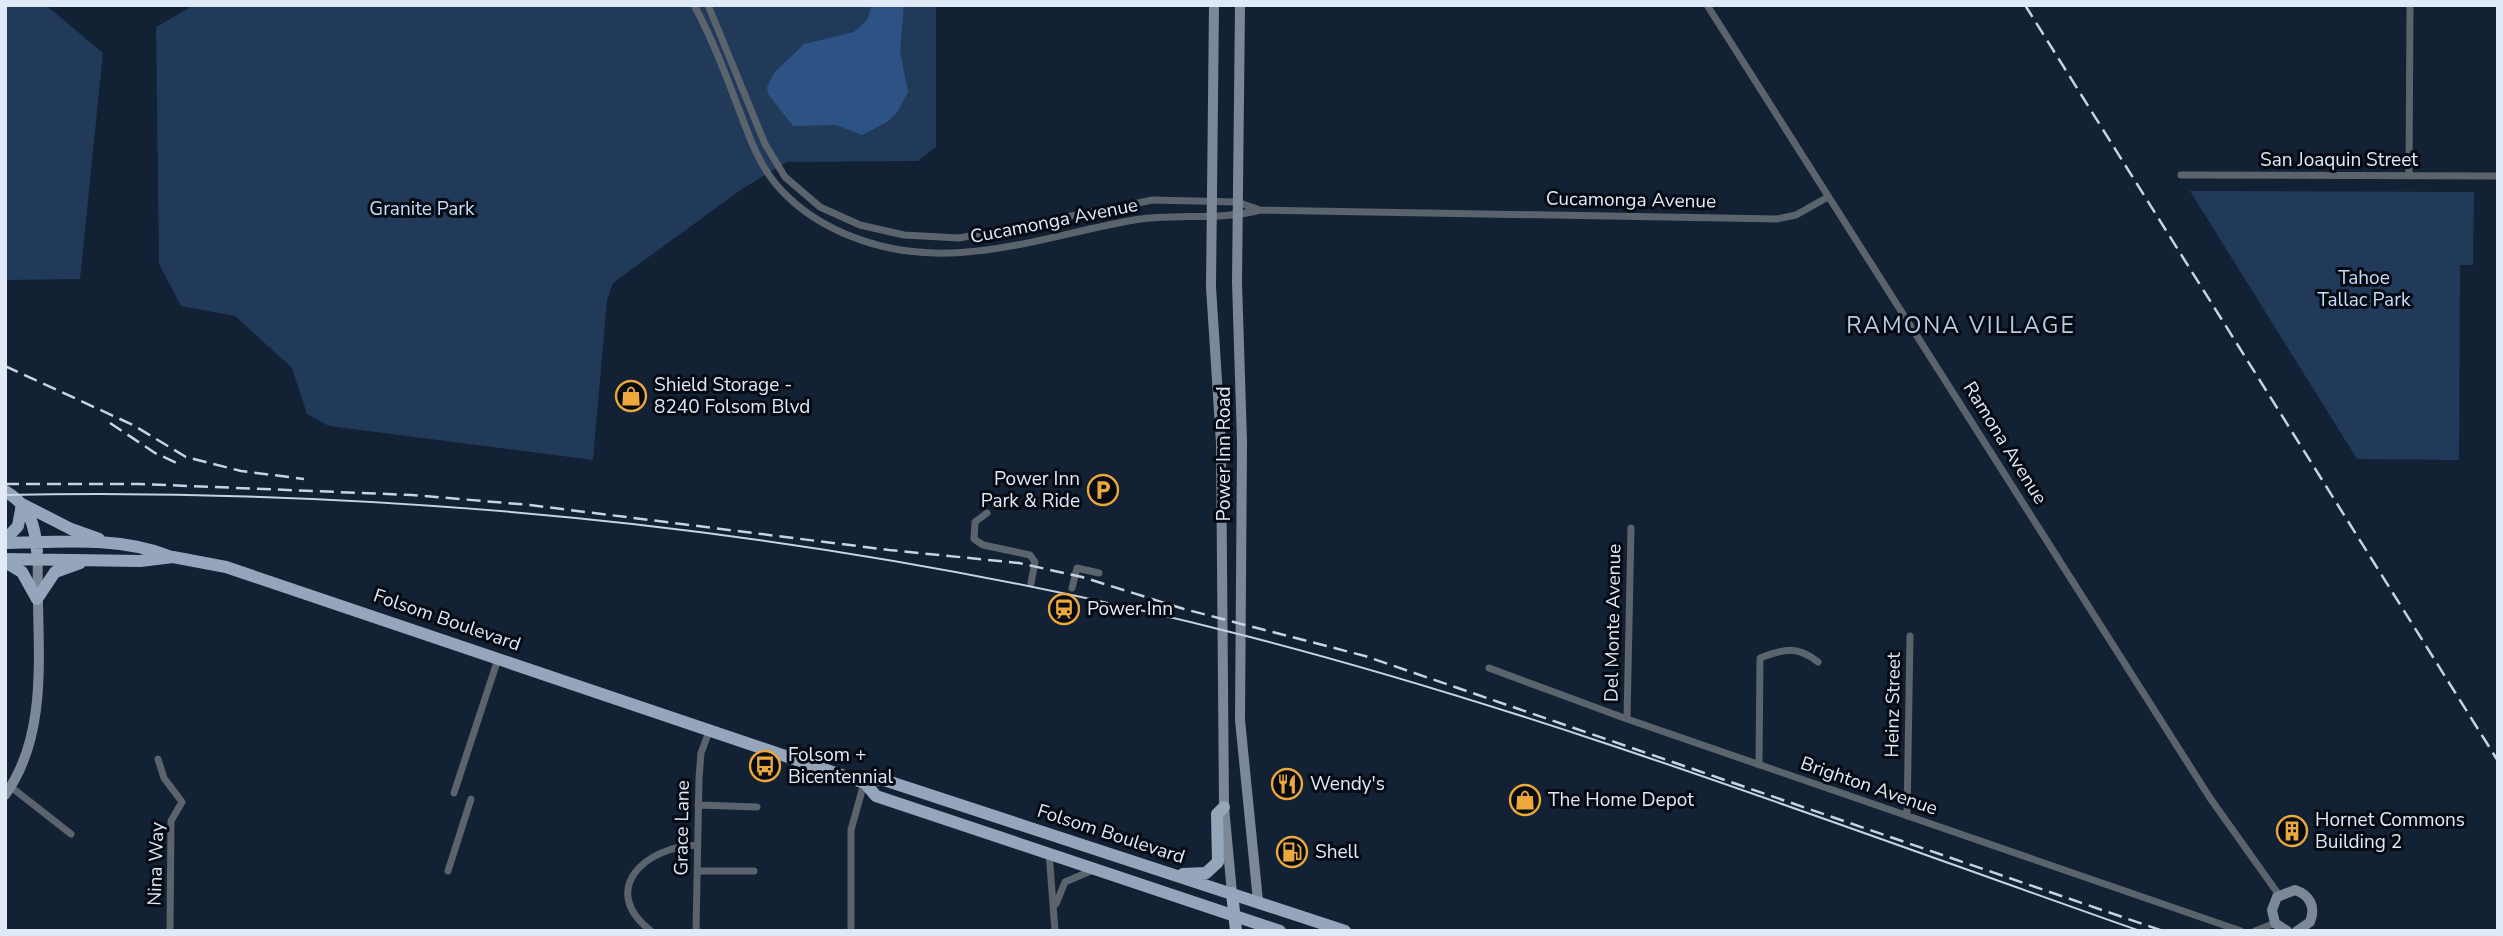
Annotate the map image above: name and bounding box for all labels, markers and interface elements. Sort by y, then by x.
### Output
street label: San Joaquin Street [2260,147,2418,173]
street label: Cucamonga Avenue [1546,186,1716,214]
street label: Cucamonga Avenue [968,192,1140,250]
park label: Granite Park [369,196,475,222]
park label: Tahoe Tallac Park [2318,265,2411,313]
district label: RAMONA VILLAGE [1846,310,2076,341]
place label: Shield Storage - 8240 Folsom Blvd [654,372,810,420]
street label: Ramona Avenue [1957,377,2053,509]
shop icon: Shield Storage - 8240 Folsom Blvd [614,379,648,413]
street label: Power Inn Road [1211,386,1237,522]
place label: Power Inn Park & Ride [981,466,1080,514]
parking icon: Power Inn Park & Ride [1086,473,1120,507]
street label: Del Monte Avenue [1599,544,1627,702]
street label: Folsom Boulevard [370,583,524,657]
station icon: Power Inn [1047,592,1081,626]
place label: Power Inn [1087,596,1173,622]
street label: Heinz Street [1879,652,1907,758]
place label: Folsom + Bicentennial [788,742,893,790]
bus stop icon: Folsom + Bicentennial [748,749,782,783]
street label: Brighton Avenue [1797,750,1941,822]
restaurant icon: Wendy's [1270,767,1304,801]
place label: Wendy's [1310,771,1385,797]
street label: Grace Lane [668,780,696,876]
shop icon: The Home Depot [1508,783,1542,817]
place label: The Home Depot [1548,787,1694,813]
street label: Folsom Boulevard [1034,798,1188,870]
place label: Hornet Commons Building 2 [2315,807,2465,855]
building icon: Hornet Commons Building 2 [2275,814,2309,848]
street label: Nina Way [142,821,170,906]
fuel station icon: Shell [1275,835,1309,869]
place label: Shell [1315,839,1359,865]

